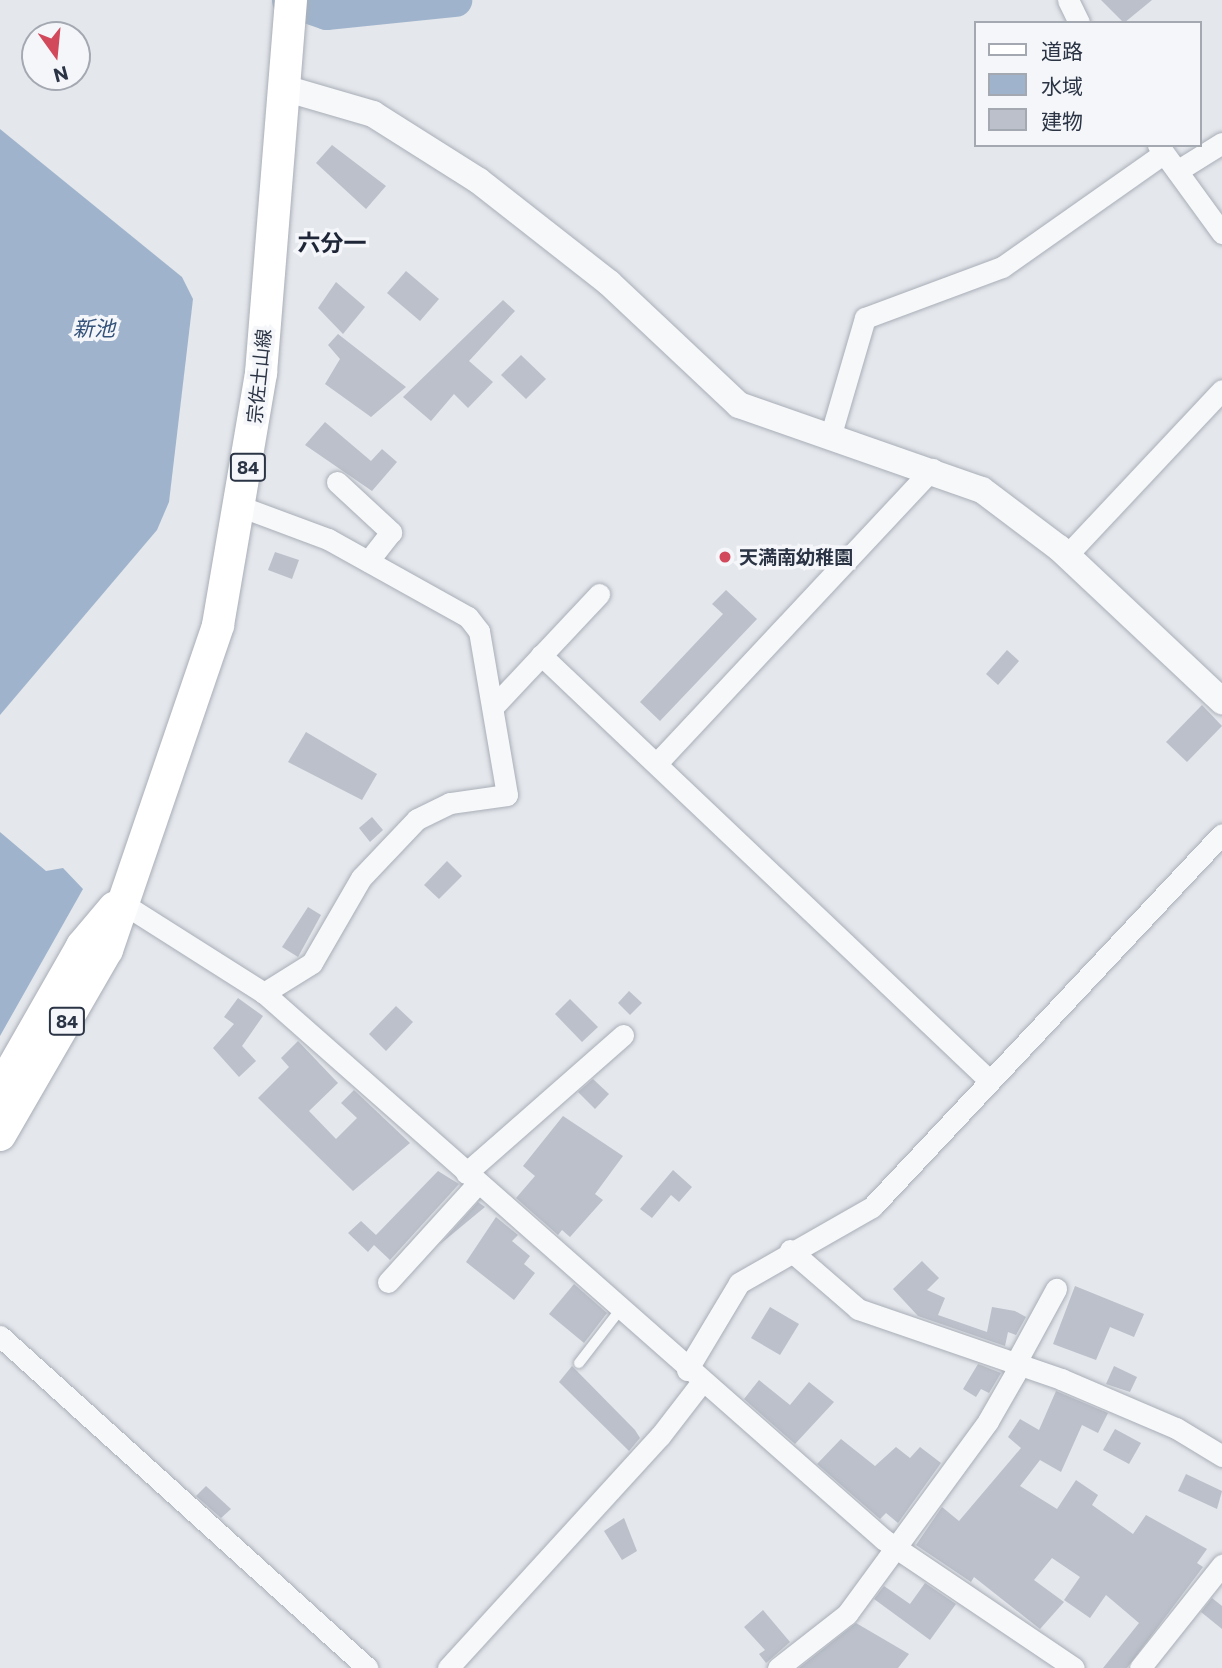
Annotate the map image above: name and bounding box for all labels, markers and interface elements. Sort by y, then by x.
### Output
north arrow [21,21,91,91]
legend [974,21,1201,147]
text: 道路 [1041,38,1083,63]
text: N [51,62,71,88]
text: 水域 [1041,73,1083,98]
text: 建物 [1041,108,1083,133]
district label: 六分一 [298,228,366,256]
water label: 新池 [73,315,115,341]
street label: 宗佐土山線 [243,328,275,424]
road number: 84 [229,452,267,481]
place label: 天満南幼稚園 [739,546,853,568]
marker: 天満南幼稚園 [717,549,733,565]
road number: 84 [48,1006,86,1036]

